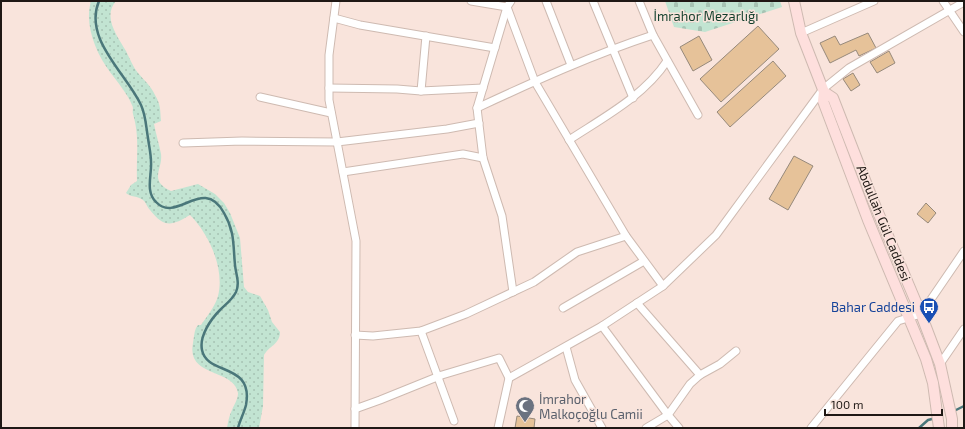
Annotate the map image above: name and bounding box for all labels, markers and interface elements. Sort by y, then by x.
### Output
park label: İmrahor Mezarlığı [654,8,758,24]
street label: Abdullah Gül Caddesi [853,163,915,283]
bus stop icon: Bahar Caddesi [918,296,940,324]
place label: Bahar Caddesi [831,299,915,315]
place label: İmrahor Malkoçoğlu Camii [539,391,643,423]
scale bar [825,391,942,417]
mosque icon: İmrahor Malkoçoğlu Camii [514,395,536,423]
text: 100 m [831,397,863,411]

